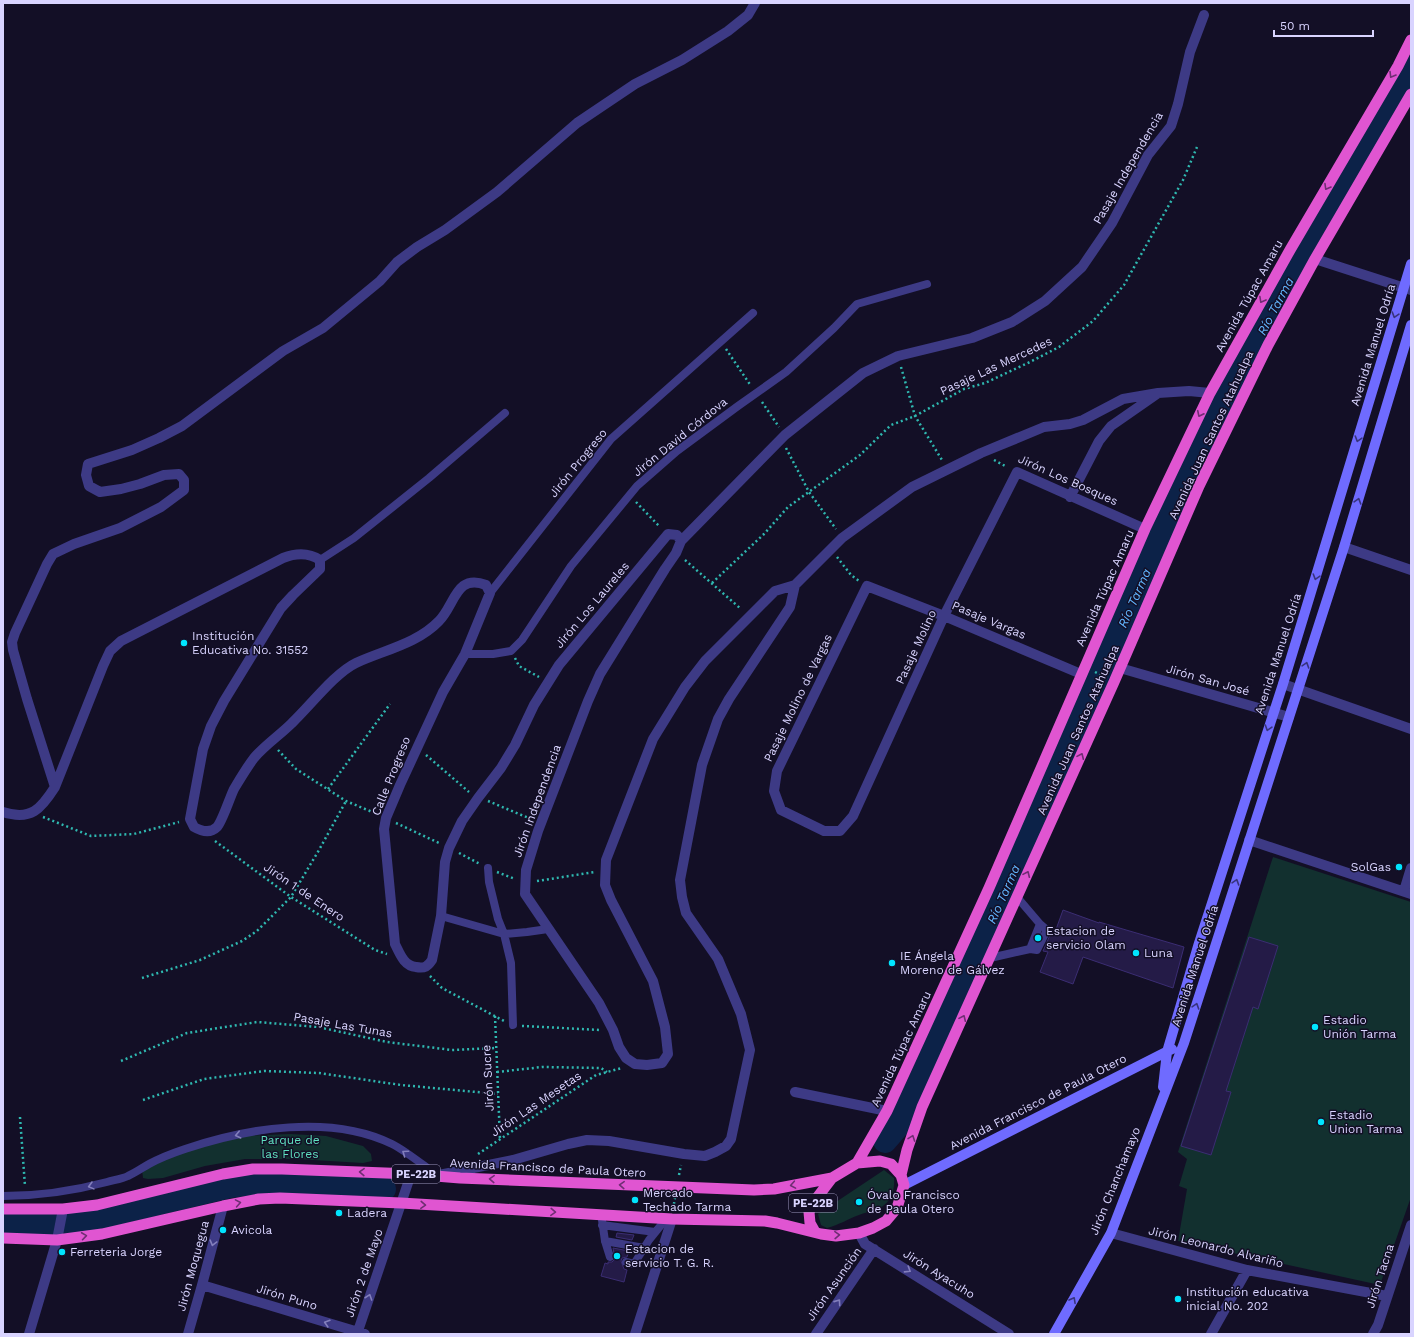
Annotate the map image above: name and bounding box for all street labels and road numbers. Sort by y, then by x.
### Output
street label: Pasaje Independencia [1090,109,1166,227]
street label: Avenida Túpac Amaru [1212,237,1286,355]
street label: Avenida Manuel Odría [1348,282,1398,408]
street label: Pasaje Las Mercedes [938,334,1054,398]
street label: Avenida Juan Santos Atahualpa [1166,348,1256,522]
street label: Jirón David Córdova [630,394,730,479]
street label: Jirón Progreso [546,426,610,500]
street label: Jirón Los Bosques [1016,452,1120,508]
street label: Avenida Túpac Amaru [1073,528,1137,648]
street label: Jirón Los Laureles [552,559,632,651]
street label: Avenida Manuel Odría [1252,591,1304,717]
street label: Pasaje Vargas [950,598,1028,642]
street label: Pasaje Molino [893,608,939,686]
street label: Pasaje Molino de Vargas [761,632,835,764]
street label: Avenida Juan Santos Atahualpa [1034,643,1122,817]
street label: Jirón San José [1165,661,1251,699]
street label: Calle Progreso [369,734,413,818]
street label: Jirón Independencia [510,742,564,859]
street label: Jirón 1 de Enero [261,860,347,924]
street label: Avenida Manuel Odría [1169,903,1221,1029]
street label: Avenida Túpac Amaru [868,989,934,1109]
street label: Pasaje Las Tunas [293,1009,393,1041]
street label: Jirón Sucre [479,1044,497,1112]
street label: Avenida Francisco de Paula Otero [947,1051,1129,1153]
street label: Jirón Las Mesetas [488,1069,584,1139]
street label: Jirón Chanchamayo [1087,1125,1143,1237]
street label: Avenida Francisco de Paula Otero [449,1156,647,1180]
road number: PE-22B [392,1165,440,1183]
road number: PE-22B [789,1194,837,1212]
street label: Jirón Moquegua [174,1219,212,1313]
street label: Jirón Leonardo Alvariño [1147,1223,1285,1271]
street label: Jirón 2 de Mayo [342,1227,386,1319]
street label: Jirón Tacna [1363,1242,1397,1310]
street label: Jirón Asunción [803,1245,865,1323]
street label: Jirón Ayacuho [901,1246,977,1302]
street label: Jirón Puno [255,1281,319,1313]

